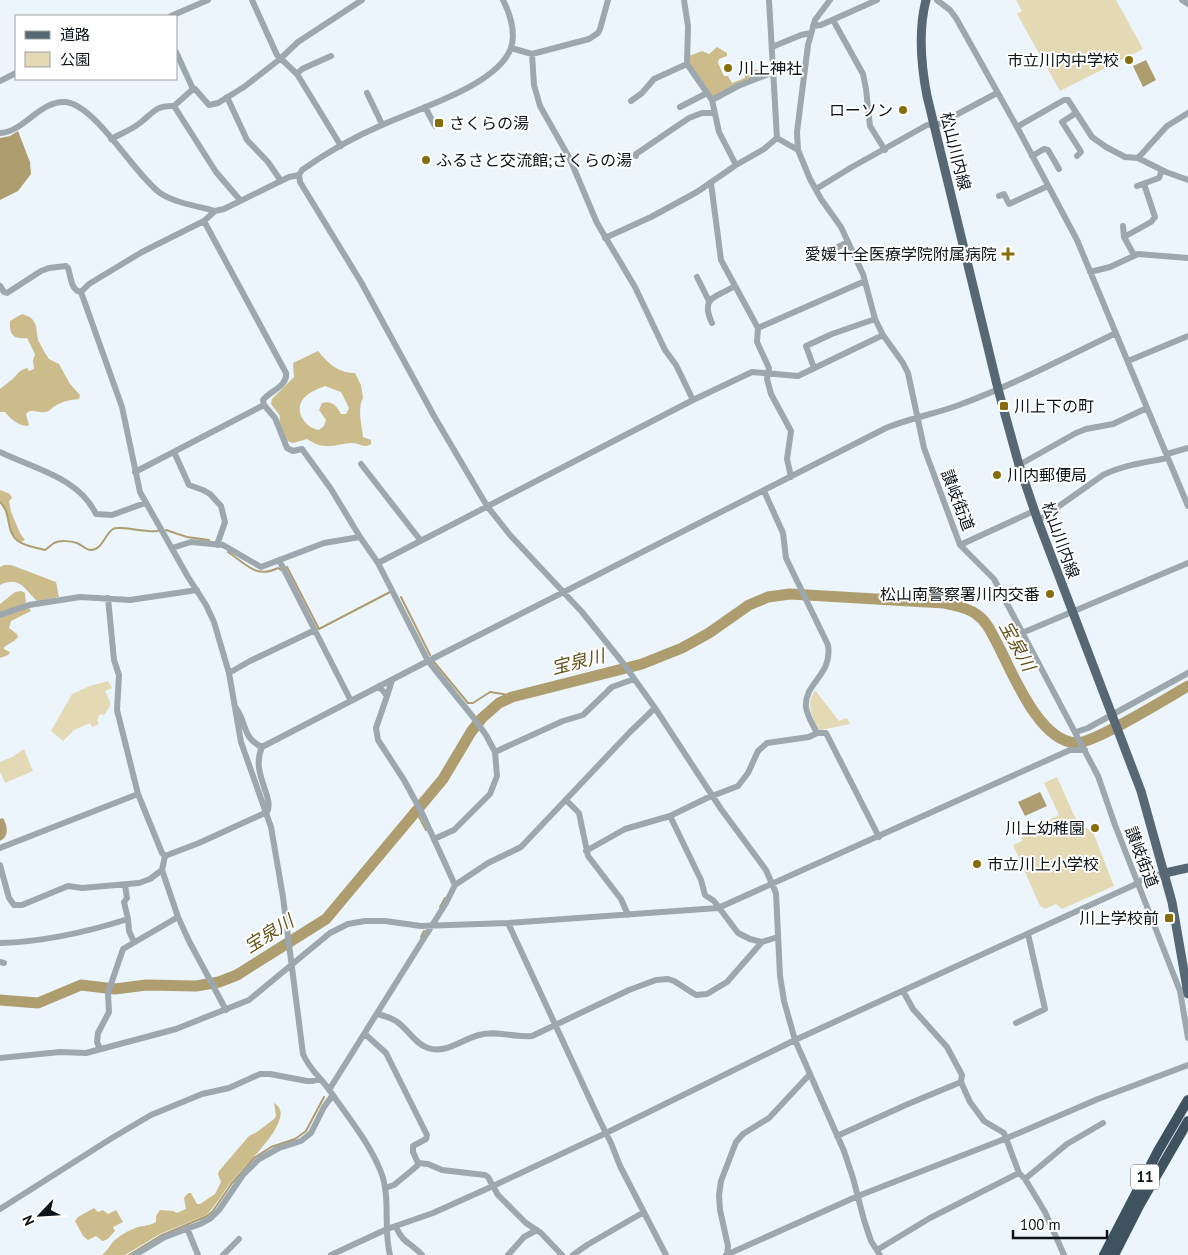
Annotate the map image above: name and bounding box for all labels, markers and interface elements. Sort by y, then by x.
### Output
legend [15,15,178,80]
text: 道路 [60,25,90,44]
text: 公園 [60,50,90,69]
place label: 市立川内中学校 [1007,50,1119,70]
marker: 市立川内中学校 [1123,54,1135,66]
place label: 川上神社 [738,58,802,78]
marker: 川上神社 [722,62,734,74]
place label: ローソン [829,100,893,120]
marker: ローソン [897,104,909,116]
street label: 松山川内線 [937,110,975,192]
place label: さくらの湯 [449,113,529,133]
marker: さくらの湯 [433,117,445,129]
place label: ふるさと交流館;さくらの湯 [436,150,632,170]
marker: ふるさと交流館;さくらの湯 [420,154,432,166]
place label: 愛媛十全医療学院附属病院 [805,244,997,264]
marker: 愛媛十全医療学院附属病院 [1001,247,1015,261]
place label: 川上下の町 [1014,396,1094,416]
marker: 川上下の町 [998,400,1010,412]
place label: 川内郵便局 [1007,465,1087,485]
street label: 讃岐街道 [937,467,979,533]
marker: 川内郵便局 [991,469,1003,481]
street label: 松山川内線 [1038,499,1084,581]
place label: 松山南警察署川内交番 [880,584,1040,604]
marker: 松山南警察署川内交番 [1044,588,1056,600]
water label: 宝泉川 [994,617,1042,677]
water label: 宝泉川 [549,643,609,679]
place label: 川上幼稚園 [1005,818,1085,838]
marker: 川上幼稚園 [1089,822,1101,834]
street label: 讃岐街道 [1121,824,1163,890]
place label: 市立川上小学校 [987,854,1099,874]
marker: 市立川上小学校 [971,858,983,870]
water label: 宝泉川 [240,908,299,958]
place label: 川上学校前 [1079,908,1159,928]
marker: 川上学校前 [1163,912,1175,924]
road number: 11 [1131,1164,1159,1190]
north arrow [15,1190,65,1240]
scale bar [1013,1208,1107,1240]
text: N [18,1213,38,1228]
text: 100 m [1020,1215,1061,1234]

